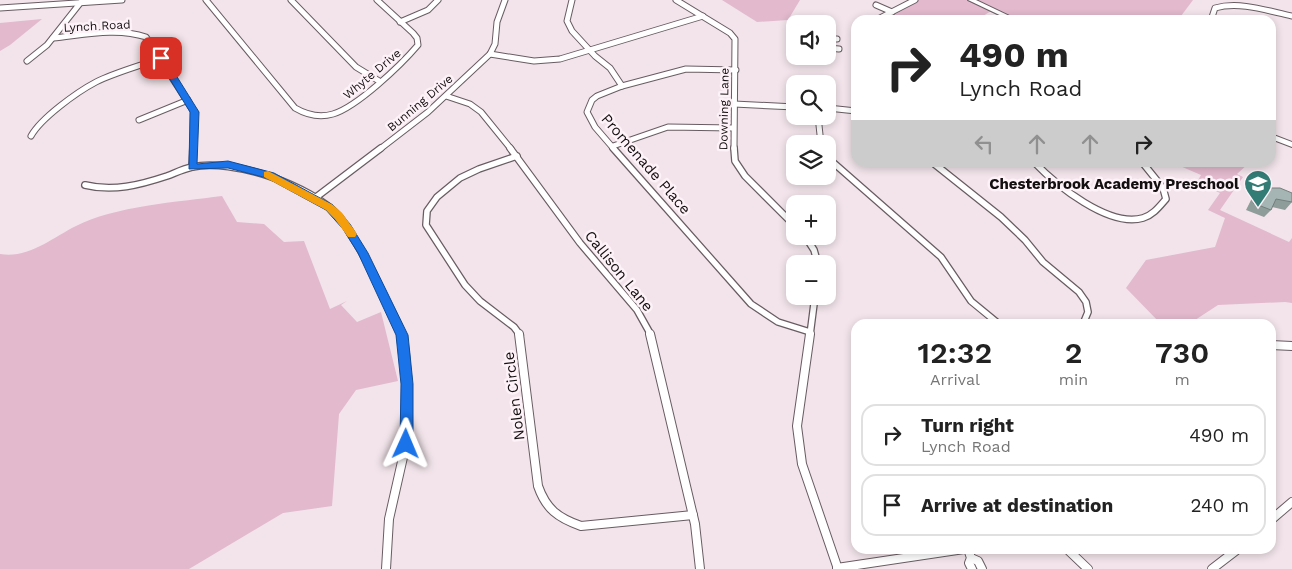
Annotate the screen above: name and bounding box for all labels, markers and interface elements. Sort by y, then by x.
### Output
map controls [786,15,836,305]
button: sound [786,15,836,65]
street label: Lynch Road [63,17,131,35]
text: 490 m [959,34,1069,76]
icon: right [876,35,941,100]
pin [140,37,182,79]
icon: arrive [147,44,175,72]
street label: Whyte Drive [340,46,404,102]
street label: Downing Lane [716,68,732,150]
street label: Bunning Drive [384,72,456,134]
button: search [786,75,836,125]
text: Lynch Road [959,76,1082,101]
street label: Promenade Place [597,110,695,218]
icon: left [970,130,998,158]
icon: ahead [1023,130,1051,158]
icon: ahead [1076,130,1104,158]
icon: right [1129,130,1157,158]
button: layers [786,135,836,185]
school or university icon: Chesterbrook Academy Preschool [1243,169,1273,208]
place label: Chesterbrook Academy Preschool [989,175,1239,193]
button: + [786,195,836,245]
street label: Callison Lane [581,227,657,315]
button: − [786,255,836,305]
text: 12:32 [918,335,992,370]
text: 2 [1065,335,1082,370]
text: 730 [1155,335,1209,370]
street label: Nolen Circle [500,351,528,441]
text: Arrival [930,370,980,389]
text: min [1059,370,1088,389]
text: m [1174,370,1190,389]
text: Turn right [921,414,1014,437]
position arrow [379,417,431,469]
icon: right [878,421,906,449]
text: 490 m [1189,424,1249,447]
text: Lynch Road [921,437,1011,456]
icon: arrive [878,491,906,519]
text: Arrive at destination [921,494,1113,517]
text: 240 m [1190,494,1249,517]

